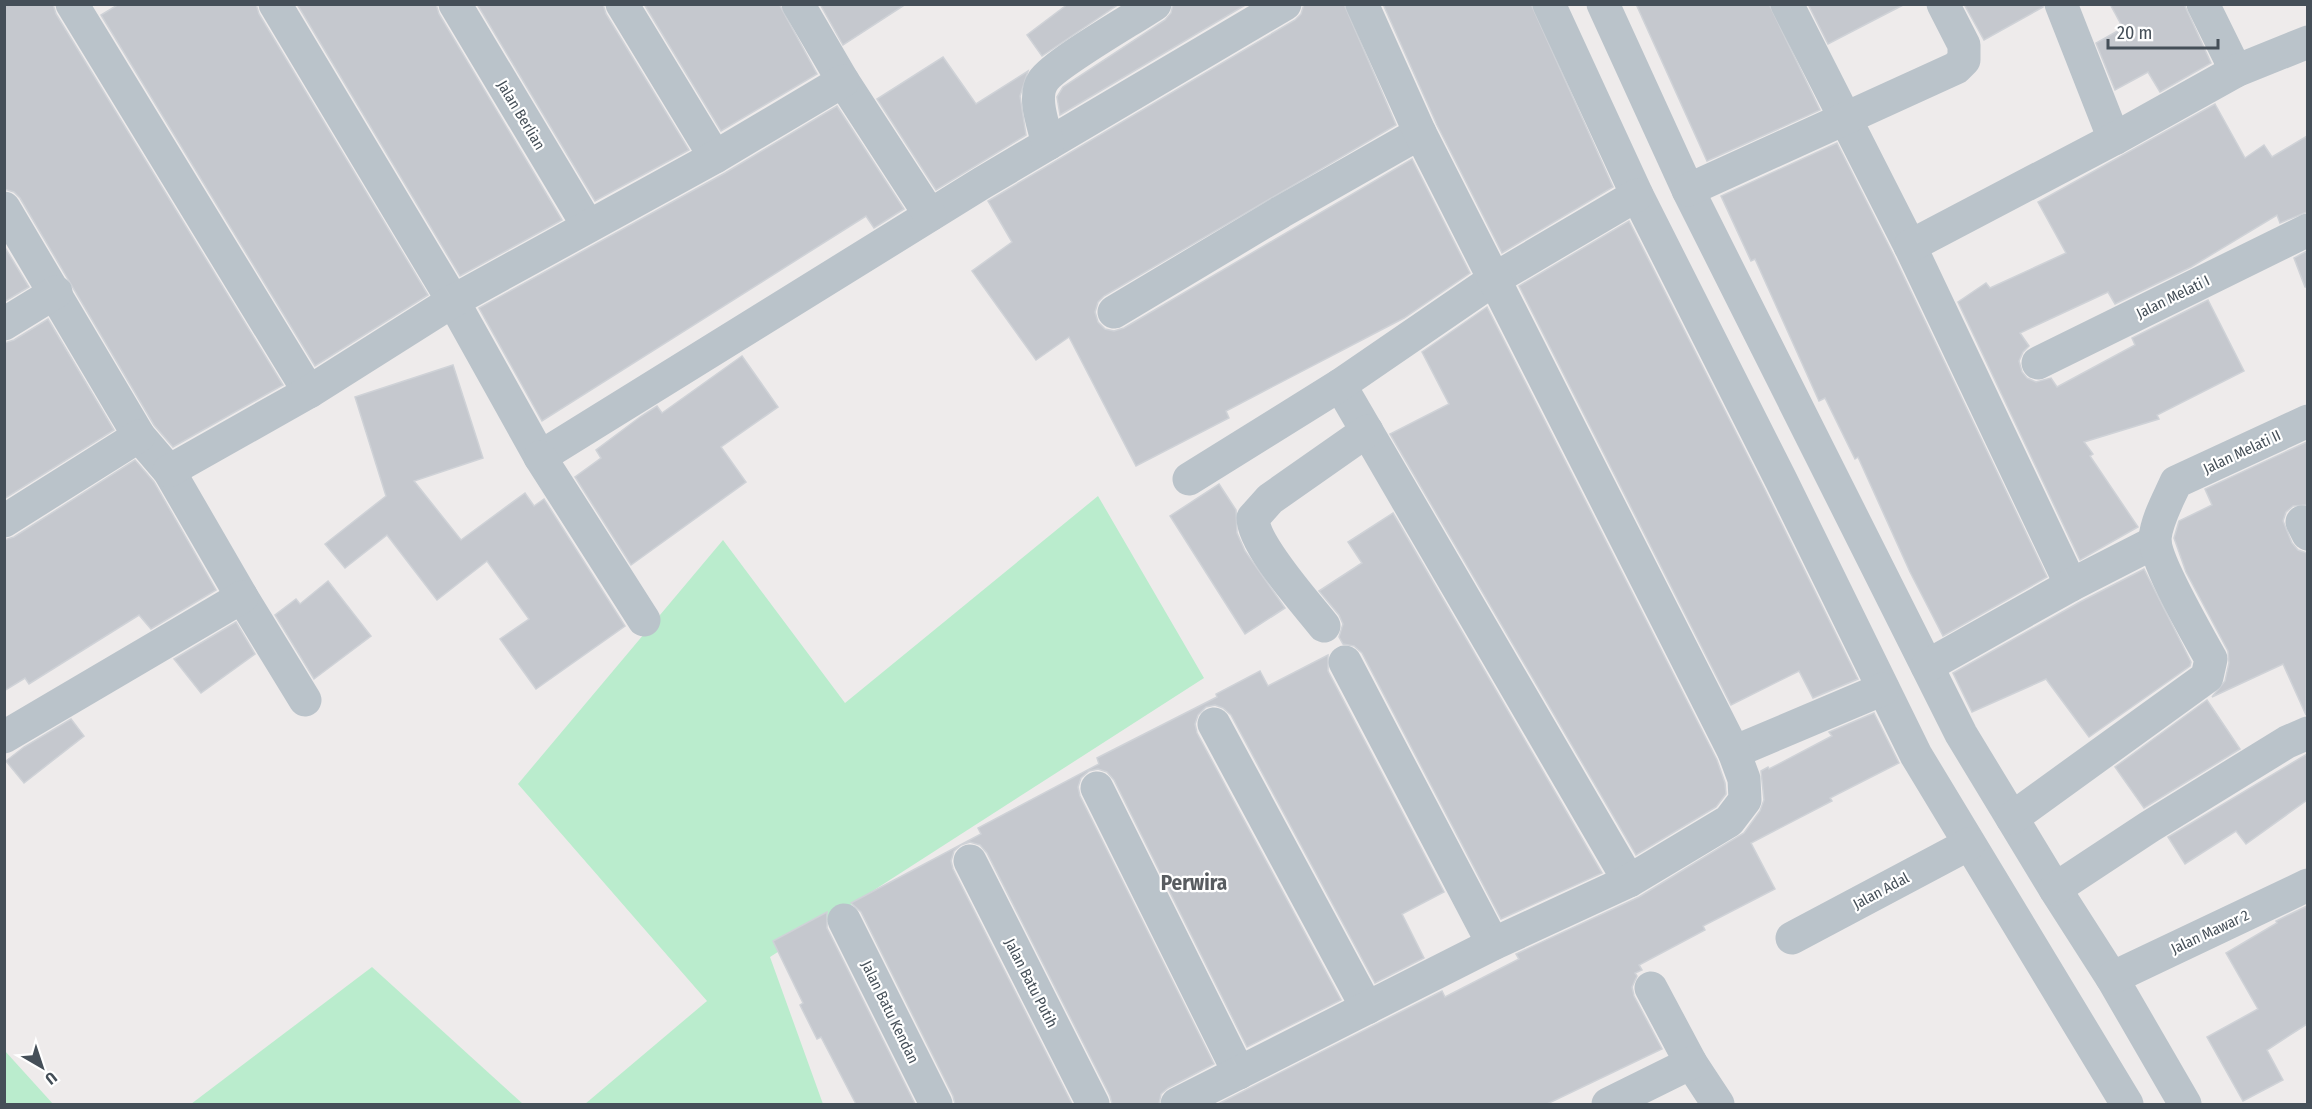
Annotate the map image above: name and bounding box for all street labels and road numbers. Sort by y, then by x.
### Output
street label: Jalan Berlian [493,77,549,153]
street label: Jalan Melati I [2133,272,2213,322]
street label: Jalan Melati II [2200,426,2284,478]
street label: Jalan Adal [1850,869,1912,913]
street label: Jalan Mawar 2 [2168,906,2252,958]
street label: Jalan Batu Putih [1001,935,1061,1031]
street label: Jalan Batu Kendan [857,958,923,1066]

